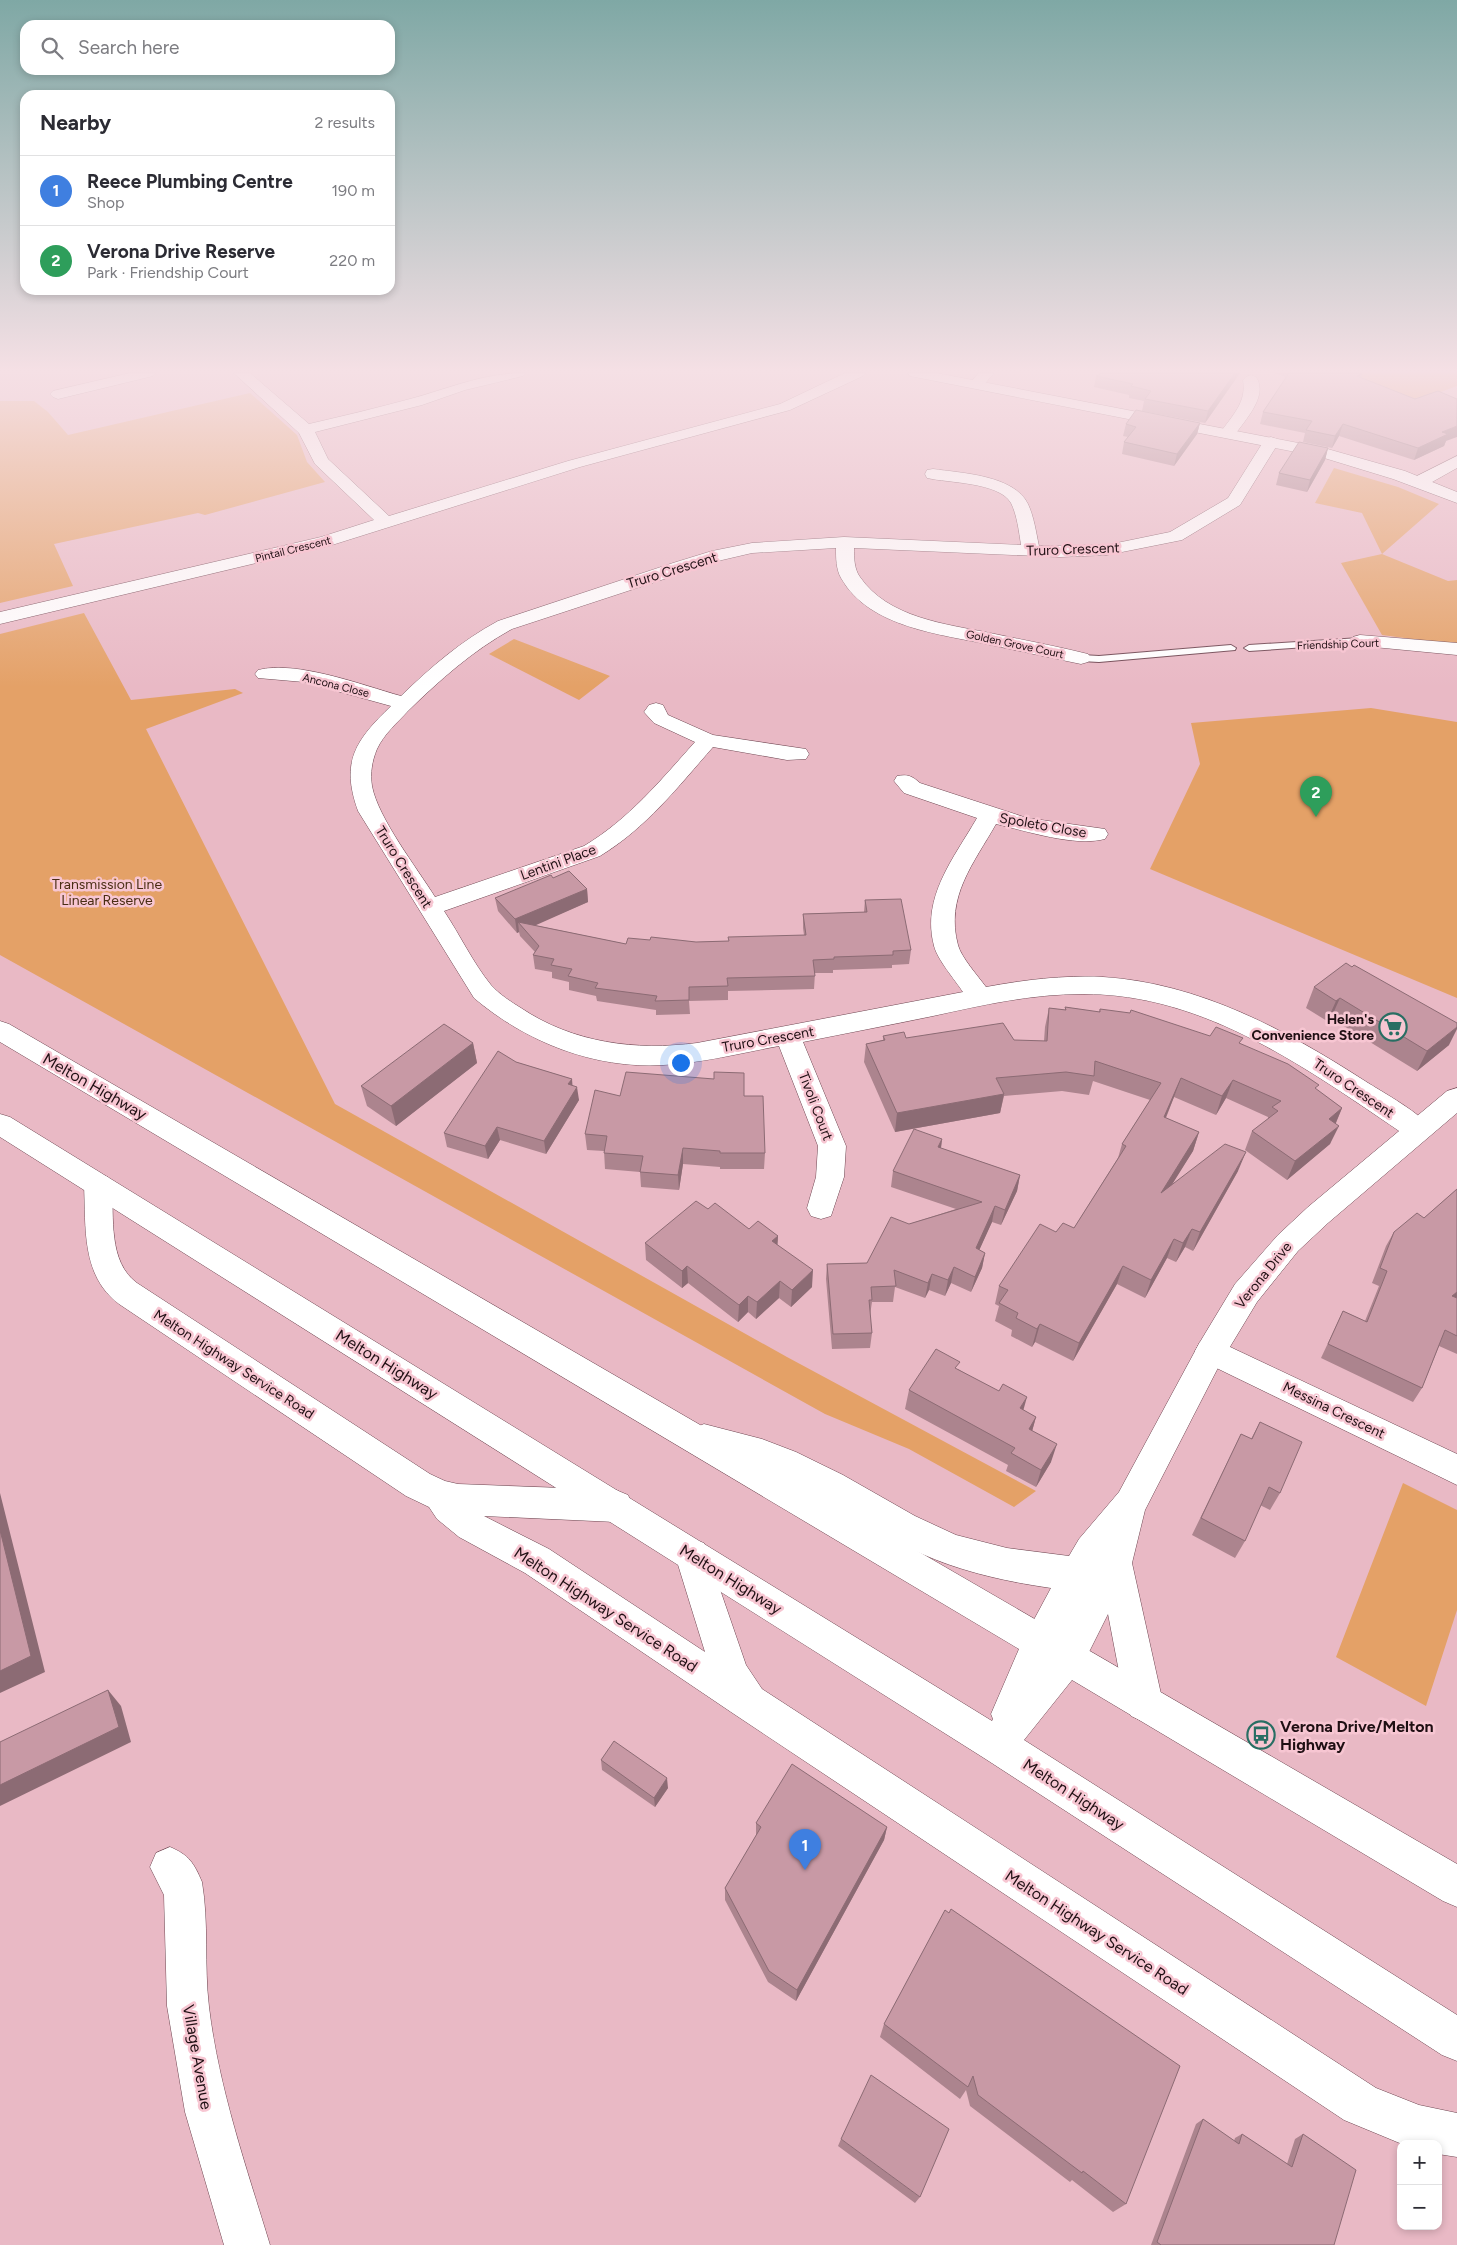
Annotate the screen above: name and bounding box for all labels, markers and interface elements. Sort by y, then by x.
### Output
search box [20,20,395,75]
icon: search [38,34,66,62]
text: Search here [78,36,180,59]
text: Nearby [40,110,111,135]
text: 2 results [315,113,375,132]
text: Reece Plumbing Centre [87,170,293,193]
text: 1 [53,181,59,200]
text: 190 m [332,181,375,200]
text: Shop [87,193,125,212]
text: Verona Drive Reserve [87,240,275,263]
text: 2 [51,251,61,270]
text: 220 m [329,251,375,270]
text: Park · Friendship Court [87,263,249,282]
street label: Pintail Crescent [254,534,332,565]
street label: Truro Crescent [1026,539,1120,560]
street label: Truro Crescent [625,549,719,592]
street label: Golden Grove Court [965,628,1065,661]
street label: Friendship Court [1297,637,1379,652]
street label: Ancona Close [301,671,371,700]
pin: 2 [1300,776,1332,817]
street label: Spoleto Close [998,809,1088,842]
street label: Truro Crescent [372,823,435,911]
street label: Lentini Place [518,841,599,884]
park label: Transmission Line Linear Reserve [52,876,162,909]
place label: Helen's Convenience Store [1251,1011,1374,1044]
supermarket icon: Helen's Convenience Store [1378,1012,1408,1042]
street label: Truro Crescent [721,1023,815,1056]
street label: Melton Highway [39,1049,151,1124]
your location [668,1050,694,1076]
street label: Truro Crescent [1310,1055,1397,1122]
street label: Tivoli Court [795,1069,836,1143]
street label: Verona Drive [1231,1238,1296,1312]
street label: Melton Highway Service Road [150,1306,317,1423]
street label: Melton Highway [332,1325,442,1404]
street label: Messina Crescent [1280,1378,1388,1443]
street label: Melton Highway [676,1540,786,1619]
street label: Melton Highway Service Road [510,1543,701,1676]
place label: Verona Drive/Melton Highway [1280,1717,1434,1754]
bus stop icon: Verona Drive/Melton Highway [1246,1720,1276,1750]
street label: Melton Highway [1020,1755,1128,1834]
pin: 1 [789,1829,821,1870]
street label: Melton Highway Service Road [1001,1866,1192,1999]
street label: Village Avenue [179,2003,216,2111]
map controls [1397,2140,1442,2230]
button: + [1397,2140,1442,2185]
button: − [1397,2185,1442,2230]

